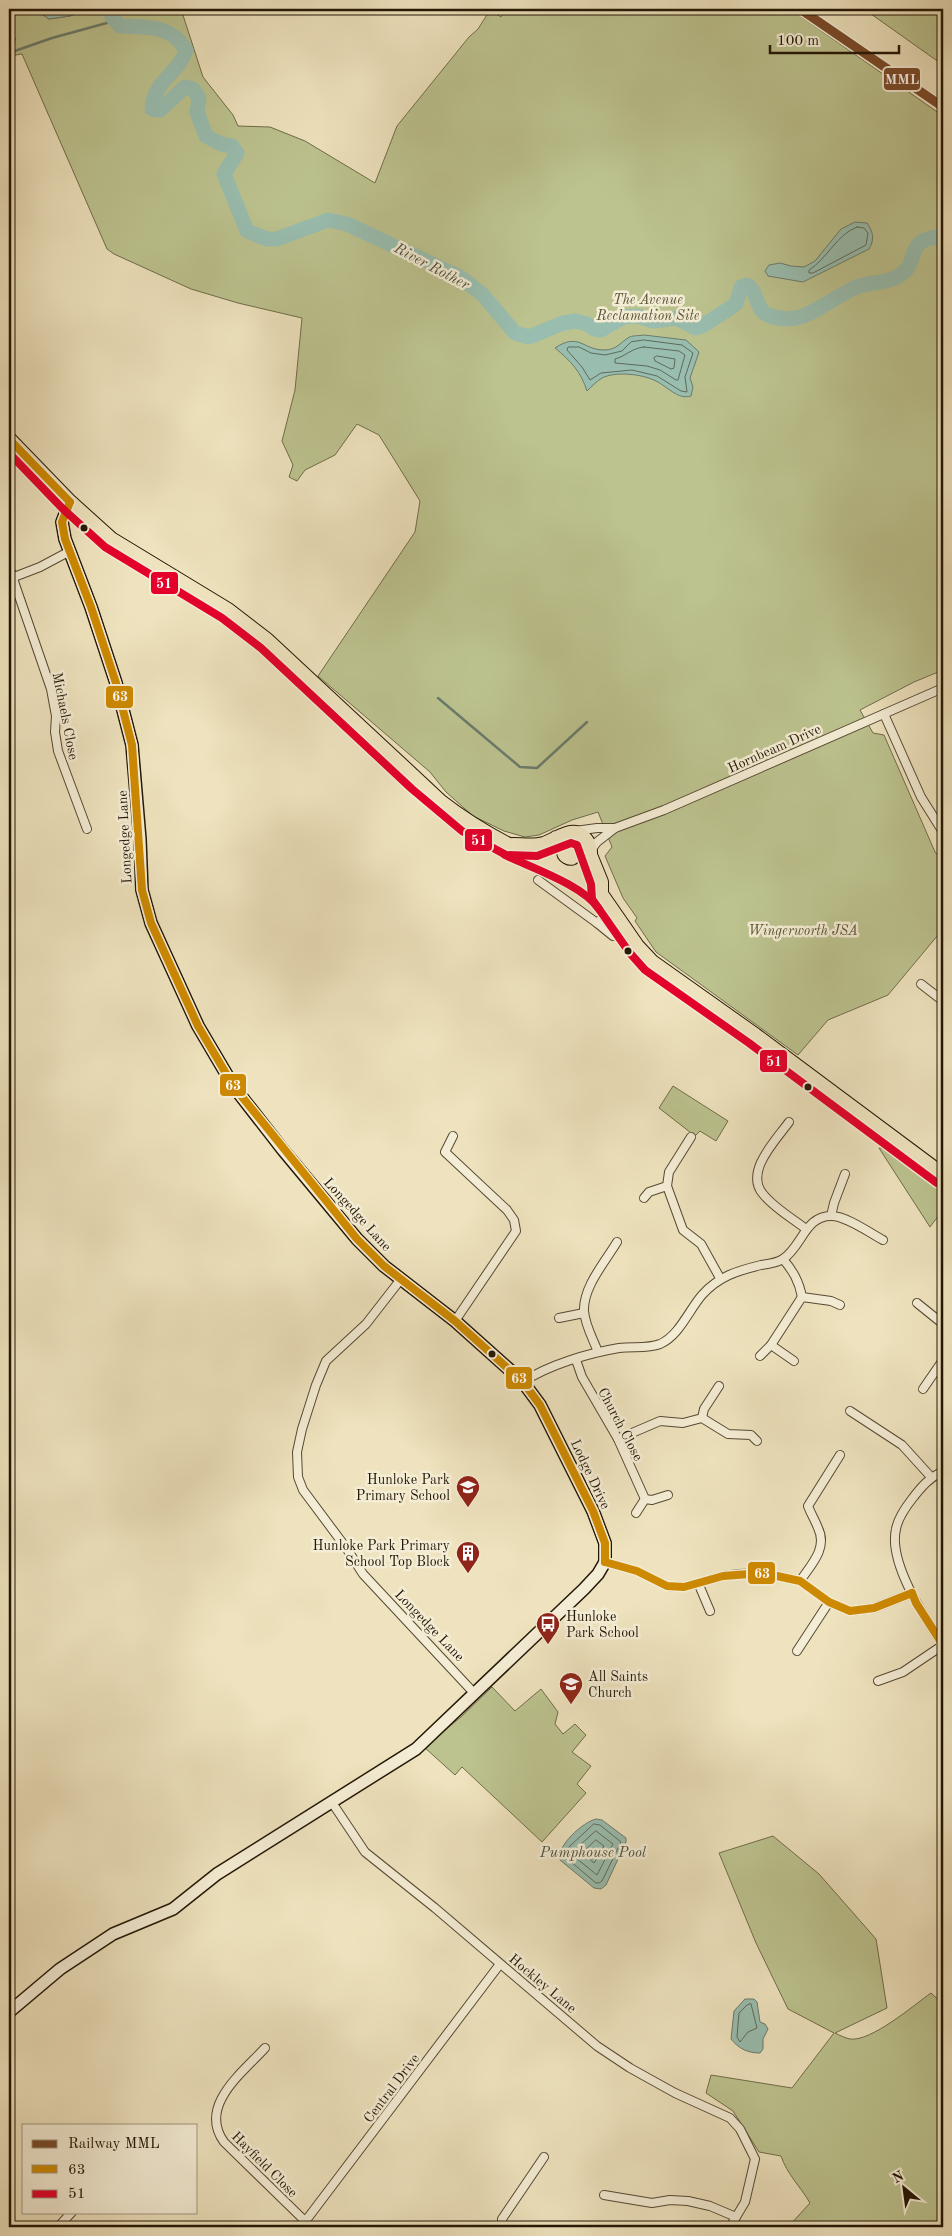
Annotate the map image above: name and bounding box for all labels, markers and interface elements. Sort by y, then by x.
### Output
scale bar [770,22,898,54]
text: 100 m [777,34,819,49]
line badge: MML [883,67,921,91]
text: MML [885,73,919,87]
water label: River Rother [390,241,472,294]
park label: The Avenue Reclamation Site [595,293,700,323]
unlabelled marker [79,523,89,533]
line badge: 51 [150,571,179,595]
text: 51 [156,577,172,591]
street label: Michaels Close [50,671,80,761]
line badge: 63 [105,685,134,709]
text: 63 [112,690,128,704]
street label: Hornbeam Drive [726,722,823,776]
street label: Longedge Lane [116,790,134,884]
line badge: 51 [464,828,493,852]
text: 51 [471,834,487,848]
park label: Wingerworth JSA [748,924,858,939]
unlabelled marker [623,946,633,956]
line badge: 51 [759,1049,788,1073]
text: 51 [766,1055,782,1069]
line badge: 63 [219,1073,247,1097]
text: 63 [225,1079,241,1093]
unlabelled marker [803,1082,813,1092]
street label: Longedge Lane [321,1175,394,1254]
unlabelled marker [487,1349,497,1359]
line badge: 63 [505,1366,533,1390]
text: 63 [511,1372,527,1386]
street label: Church Close [595,1386,645,1463]
street label: Lodge Drive [568,1437,612,1511]
place label: Hunloke Park Primary School [356,1473,450,1503]
school or university icon: Hunloke Park Primary School [455,1474,481,1508]
place label: Hunloke Park Primary School Top Block [313,1539,451,1569]
building icon: Hunloke Park Primary School Top Block [455,1540,481,1574]
line badge: 63 [747,1561,776,1585]
text: 63 [754,1567,770,1581]
street label: Longedge Lane [392,1587,467,1664]
place label: Hunloke Park School [566,1610,639,1640]
bus stop icon: Hunloke Park School [535,1611,561,1645]
place label: All Saints Church [588,1670,648,1700]
school or university icon: All Saints Church [558,1671,584,1705]
water label: Pumphouse Pool [539,1846,647,1861]
street label: Hockley Lane [506,1952,579,2016]
street label: Central Drive [361,2052,422,2126]
legend [22,2124,198,2214]
street label: Hayfield Close [229,2129,300,2200]
text: Railway MML [68,2137,160,2152]
text: 63 [68,2163,85,2178]
north arrow [880,2164,930,2214]
text: N [890,2169,907,2186]
text: 51 [68,2187,85,2202]

